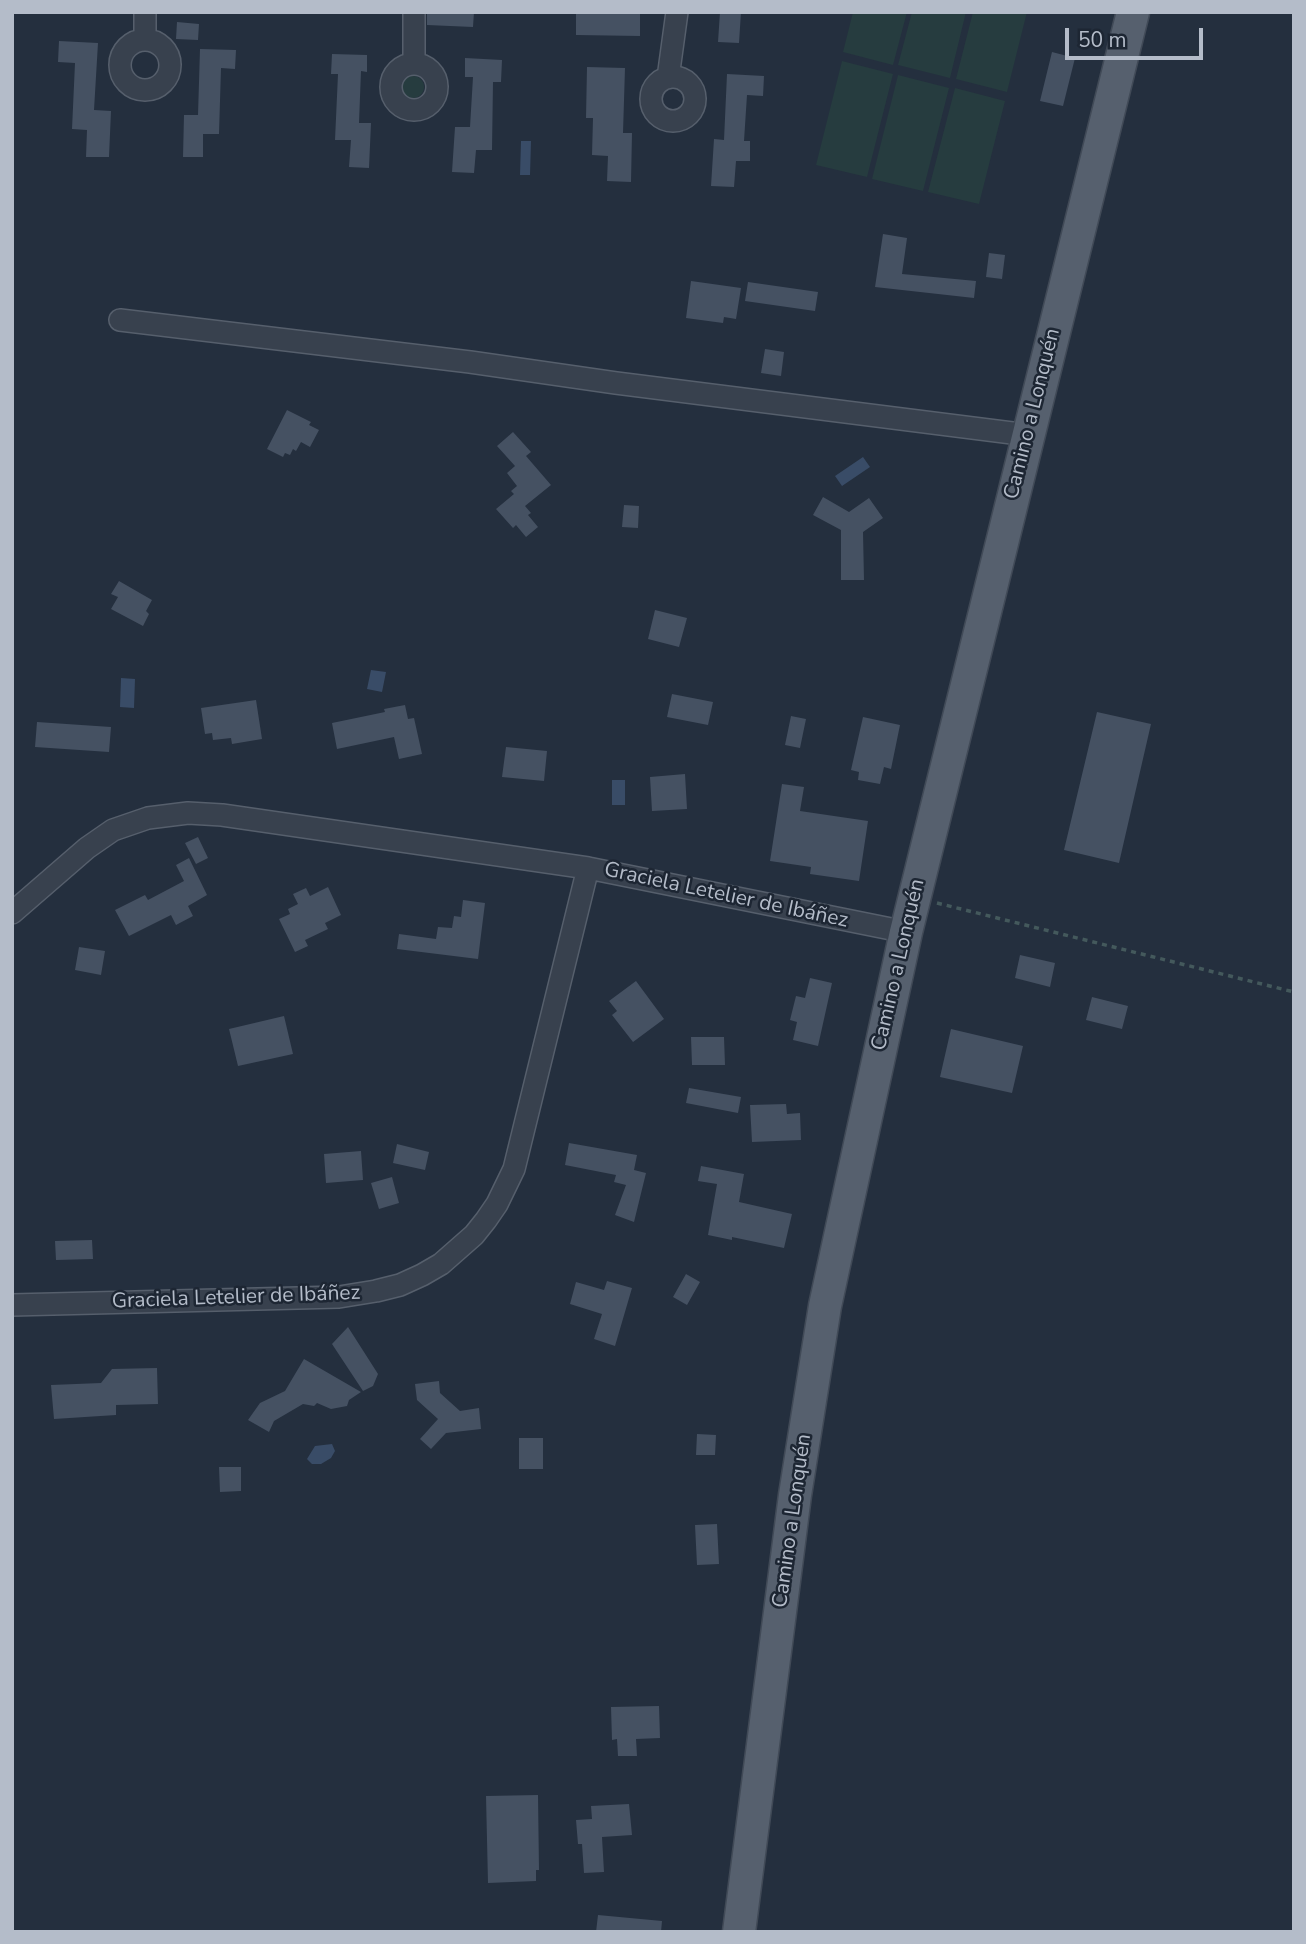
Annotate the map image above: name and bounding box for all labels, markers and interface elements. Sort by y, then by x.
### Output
scale bar [1068,14,1206,58]
text: 50 m [1078,26,1127,54]
street label: Camino a Lonquén [1000,326,1066,502]
street label: Graciela Letelier de Ibáñez [602,858,850,934]
street label: Camino a Lonquén [867,877,931,1053]
street label: Graciela Letelier de Ibáñez [111,1281,361,1315]
street label: Camino a Lonquén [768,1432,818,1610]

